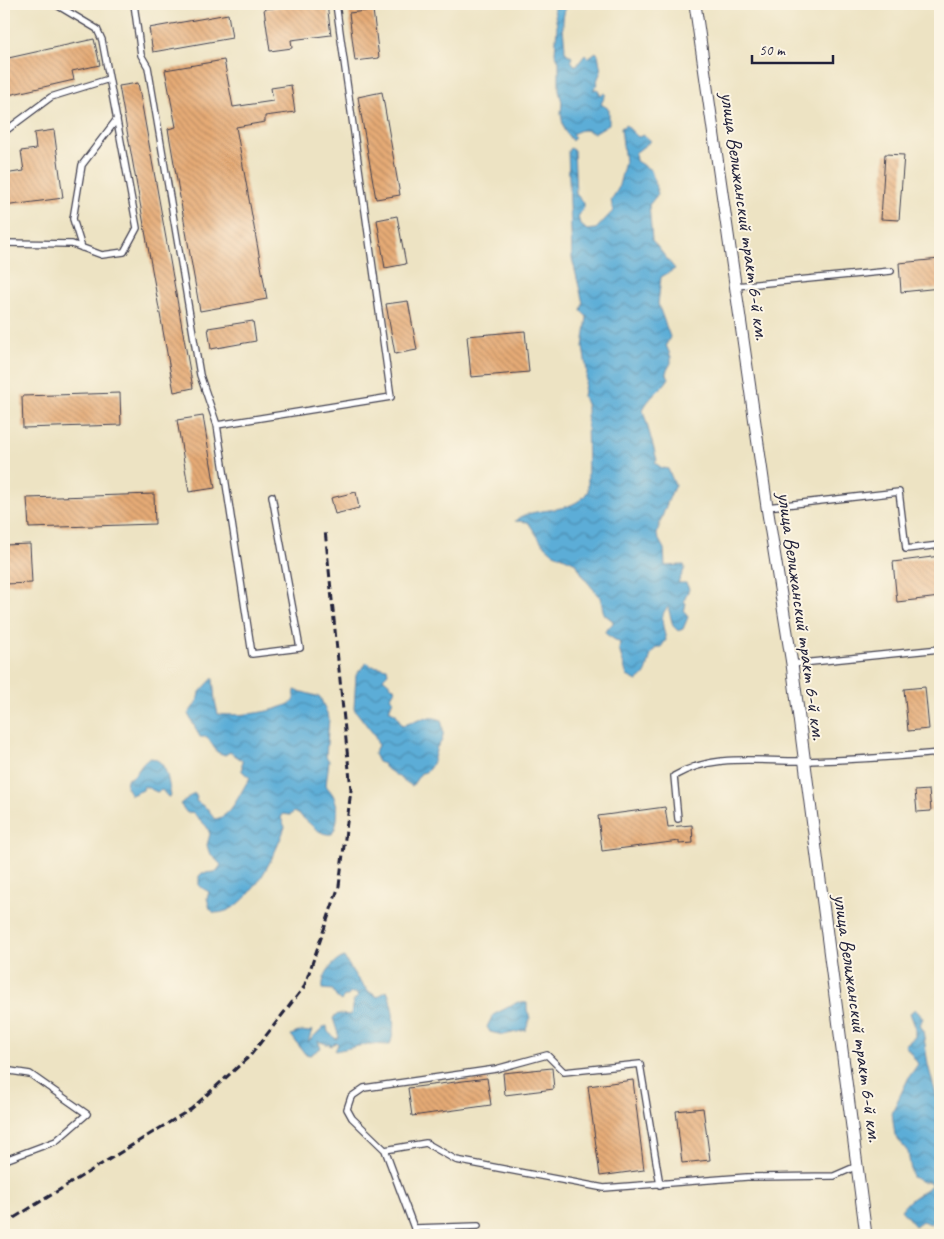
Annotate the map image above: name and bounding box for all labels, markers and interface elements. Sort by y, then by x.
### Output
scale bar [752,32,833,64]
text: 50 m [759,41,786,60]
street label: улица Велижанский тракт 6-й км. [714,88,775,342]
street label: улица Велижанский тракт 6-й км. [771,488,832,742]
street label: улица Велижанский тракт 6-й км. [827,890,888,1144]

